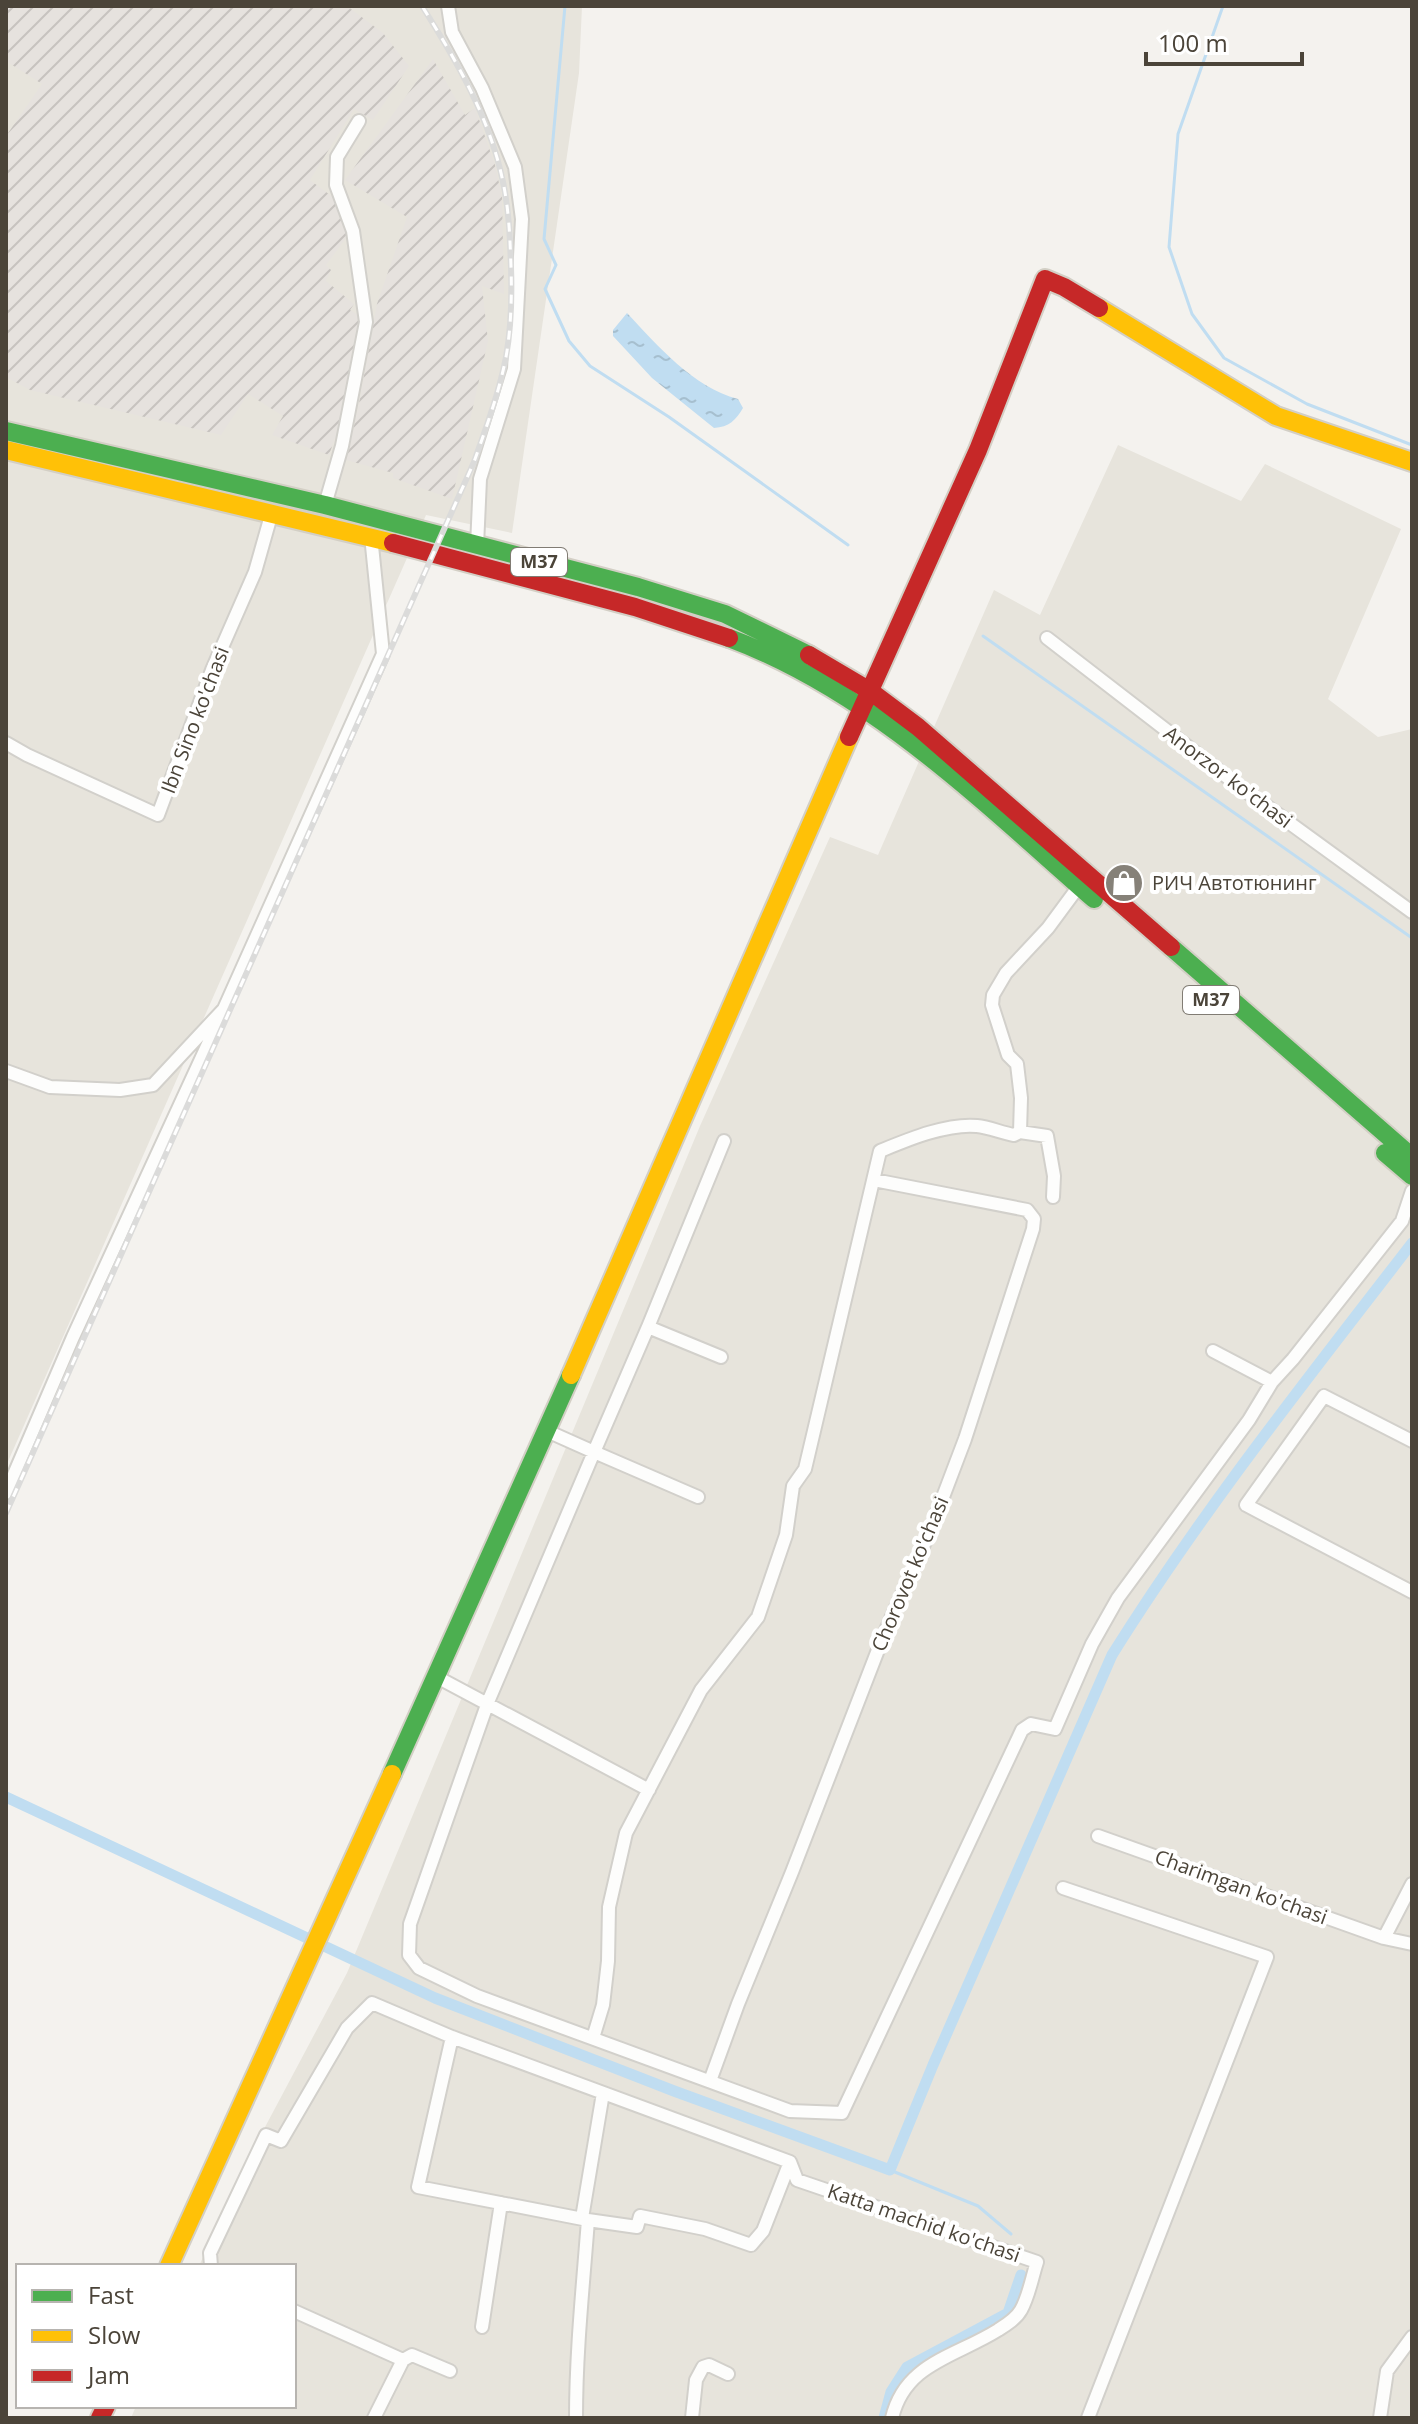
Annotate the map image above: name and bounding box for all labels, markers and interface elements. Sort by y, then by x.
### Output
scale bar [1146,16,1302,66]
text: 100 m [1158,26,1228,59]
road number: M37 [511,548,567,576]
street label: Ibn Sino ko'chasi [154,643,235,797]
street label: Anorzor ko'chasi [1159,719,1298,834]
shop icon: РИЧ Автотюнинг [1103,862,1145,904]
place label: РИЧ Автотюнинг [1152,869,1317,896]
road number: M37 [1183,986,1239,1014]
street label: Chorovot ko'chasi [865,1492,954,1655]
street label: Charimgan ko'chasi [1151,1843,1331,1930]
street label: Katta machid ko'chasi [824,2177,1024,2268]
legend [16,2264,296,2408]
text: Fast [88,2278,134,2311]
text: Slow [88,2318,141,2351]
text: Jam [86,2358,130,2391]

